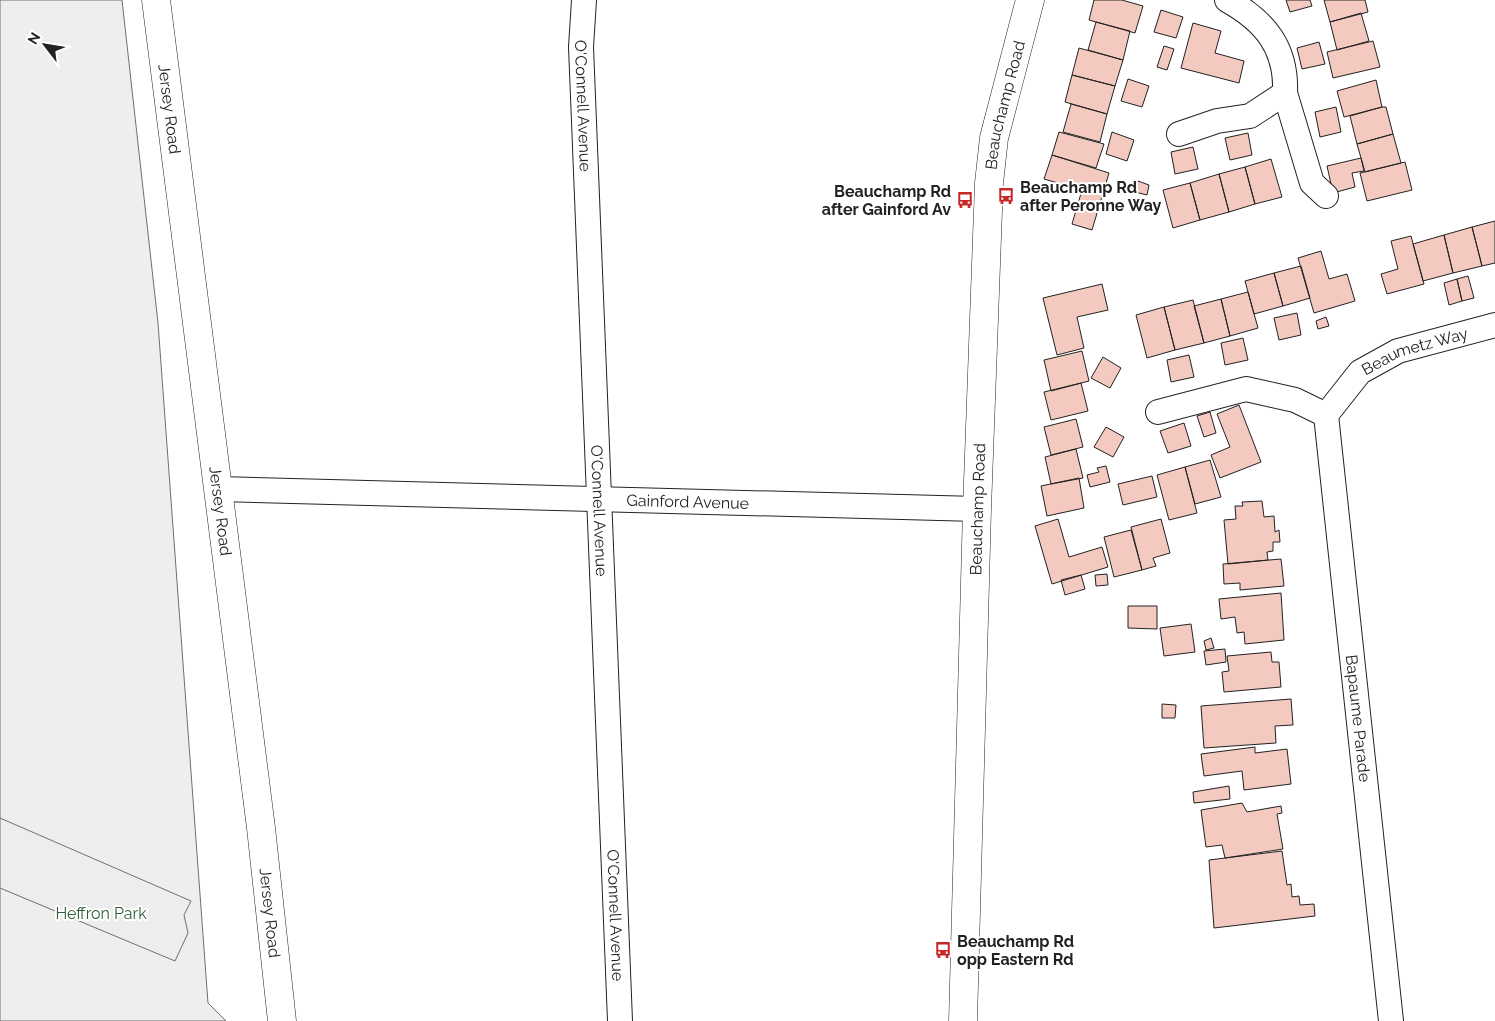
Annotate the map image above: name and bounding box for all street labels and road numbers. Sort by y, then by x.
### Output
street label: Beauchamp Road [982,38,1029,171]
street label: O'Connell Avenue [571,39,595,172]
street label: Jersey Road [154,63,184,155]
street label: Beaumetz Way [1358,324,1470,379]
street label: Beauchamp Road [966,443,989,576]
street label: O'Connell Avenue [587,444,611,577]
street label: Jersey Road [205,465,235,557]
street label: Gainford Avenue [626,491,749,513]
street label: Bapaume Parade [1342,654,1374,783]
street label: O'Connell Avenue [603,849,627,981]
street label: Jersey Road [255,867,284,959]

